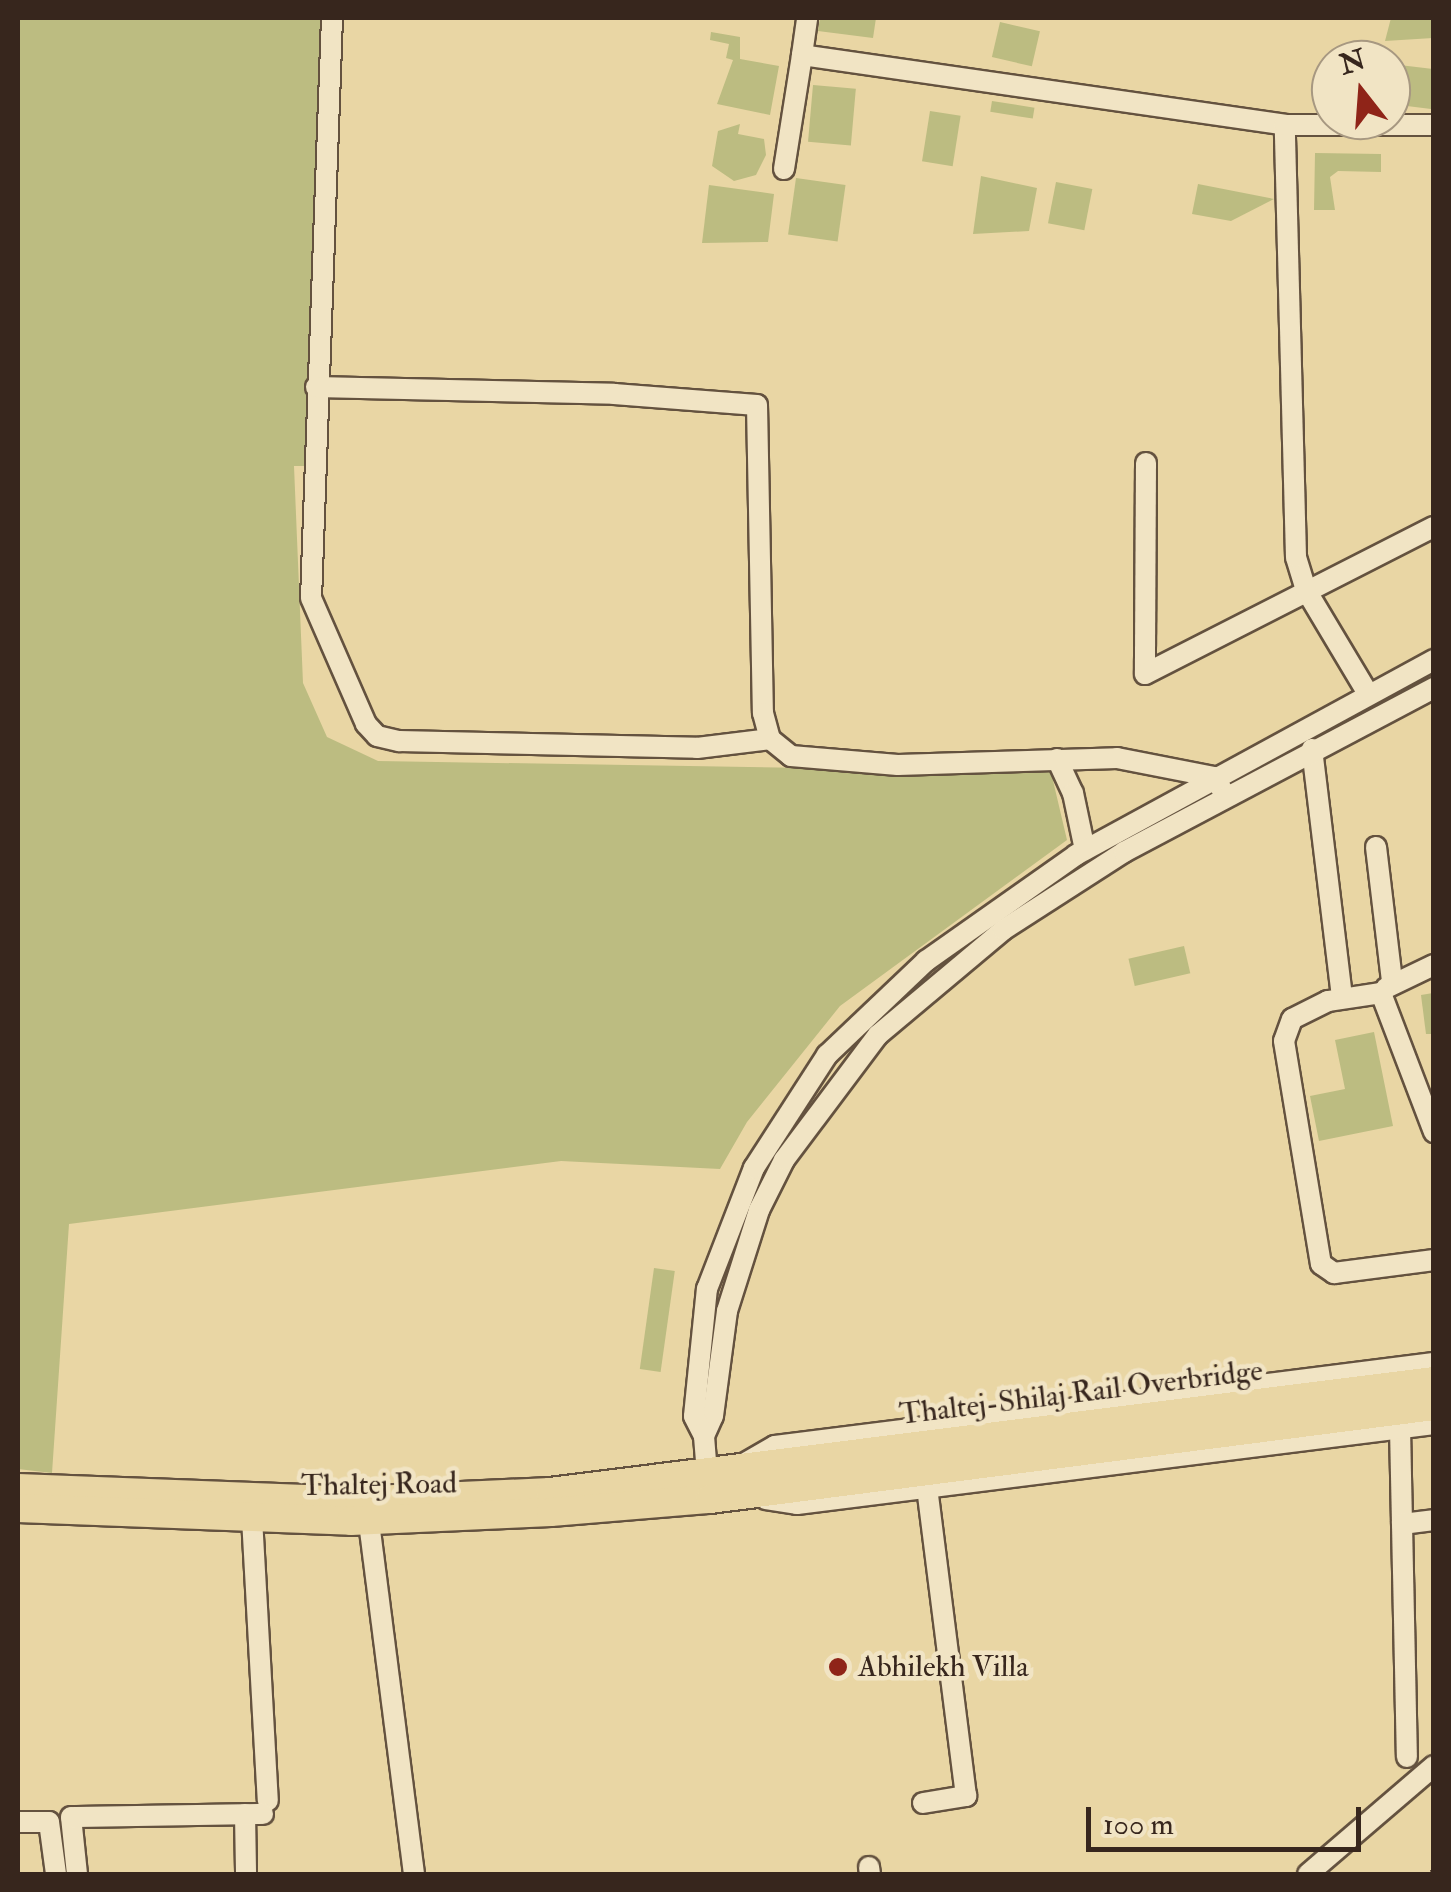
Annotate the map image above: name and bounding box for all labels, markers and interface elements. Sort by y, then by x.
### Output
north arrow [1311,40,1411,140]
text: N [1336,42,1370,83]
street label: Thaltej-Shilaj Rail Overbridge [897,1353,1265,1433]
street label: Thaltej Road [301,1466,457,1504]
place label: Abhilekh Villa [858,1649,1029,1685]
marker: Abhilekh Villa [827,1656,849,1678]
scale bar [1091,1787,1366,1849]
text: 100 m [1103,1806,1174,1843]

